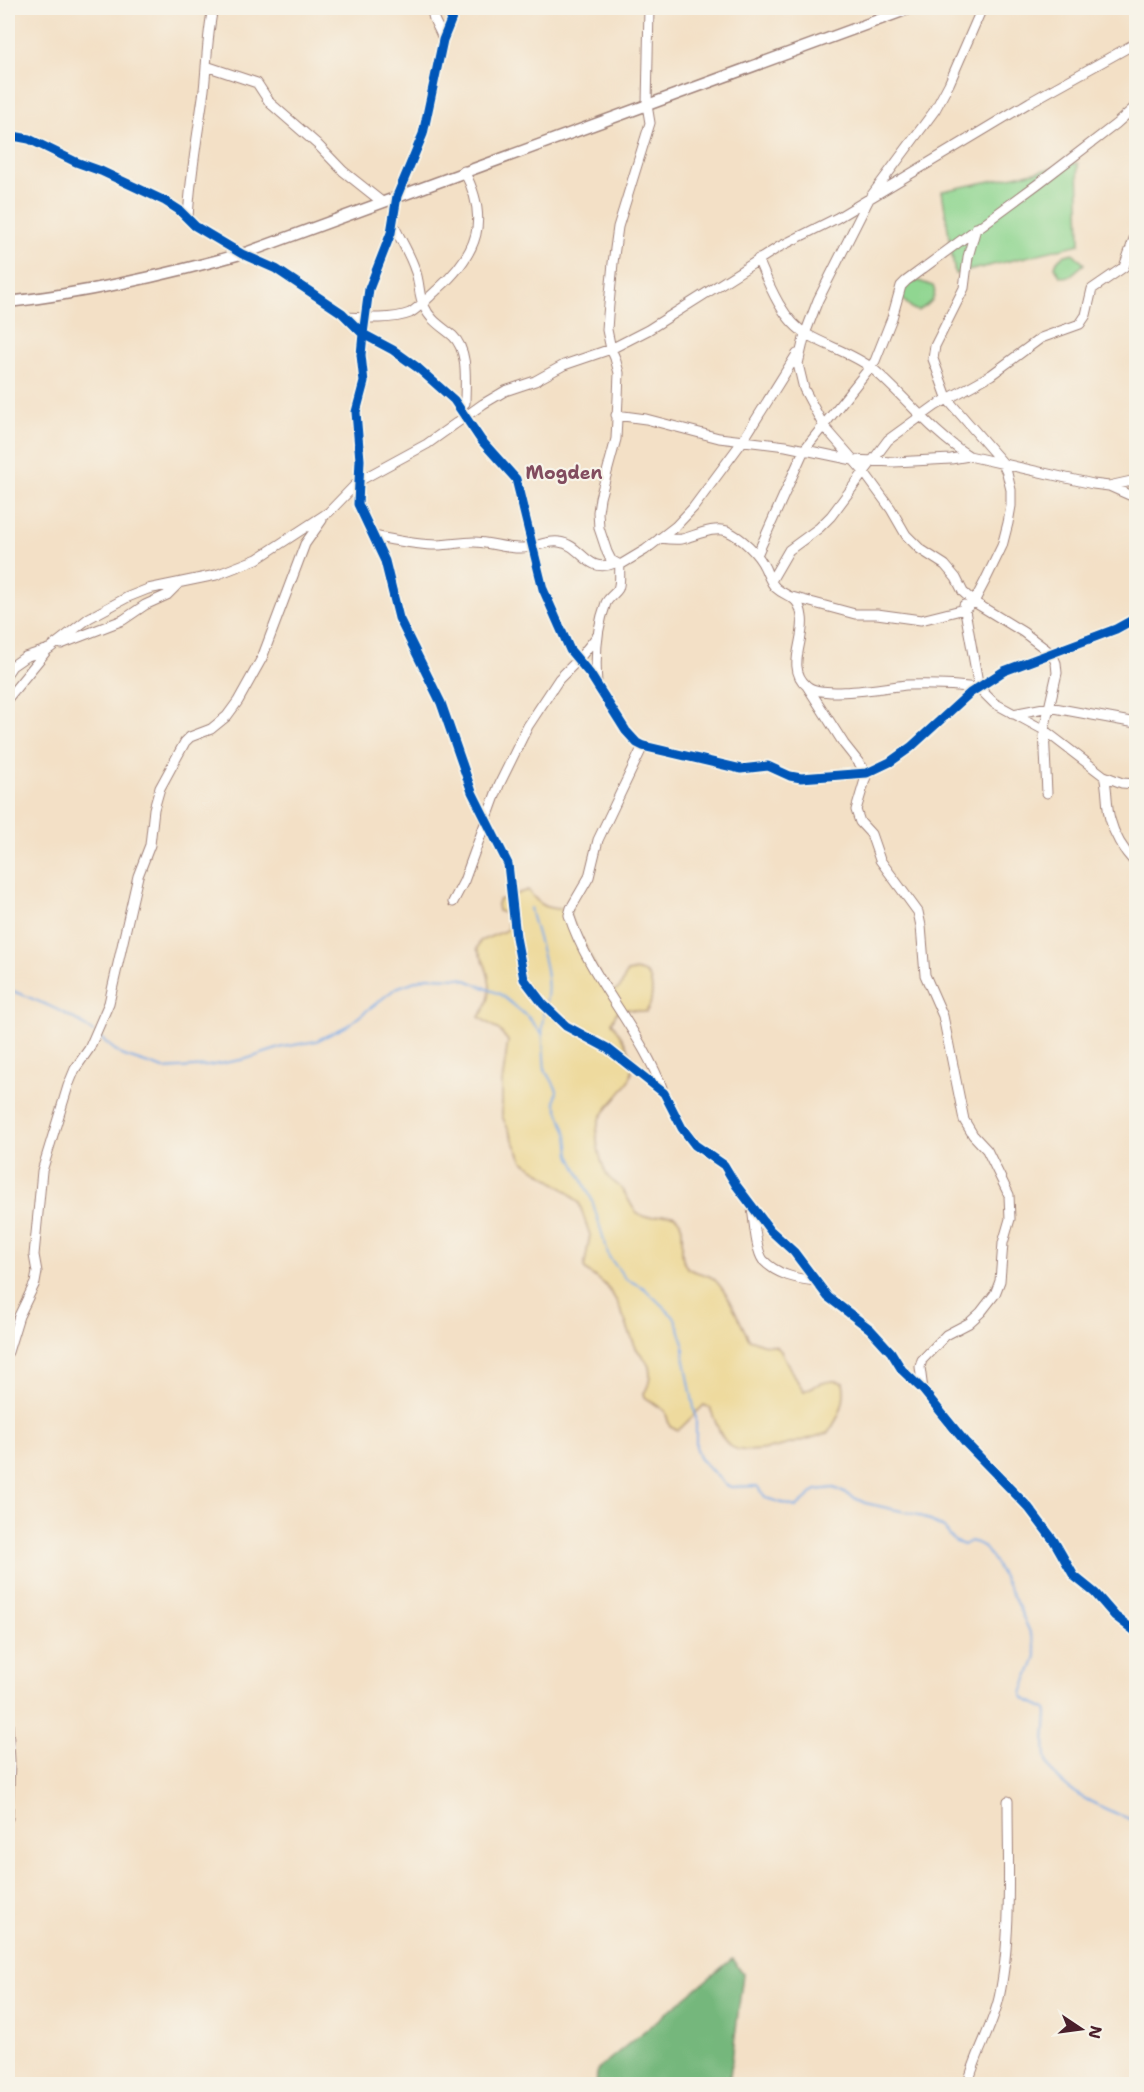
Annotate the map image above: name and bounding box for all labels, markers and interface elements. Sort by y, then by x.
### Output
district label: Mogden [526,461,602,485]
north arrow [1051,1999,1111,2059]
text: N [1083,2024,1107,2041]

